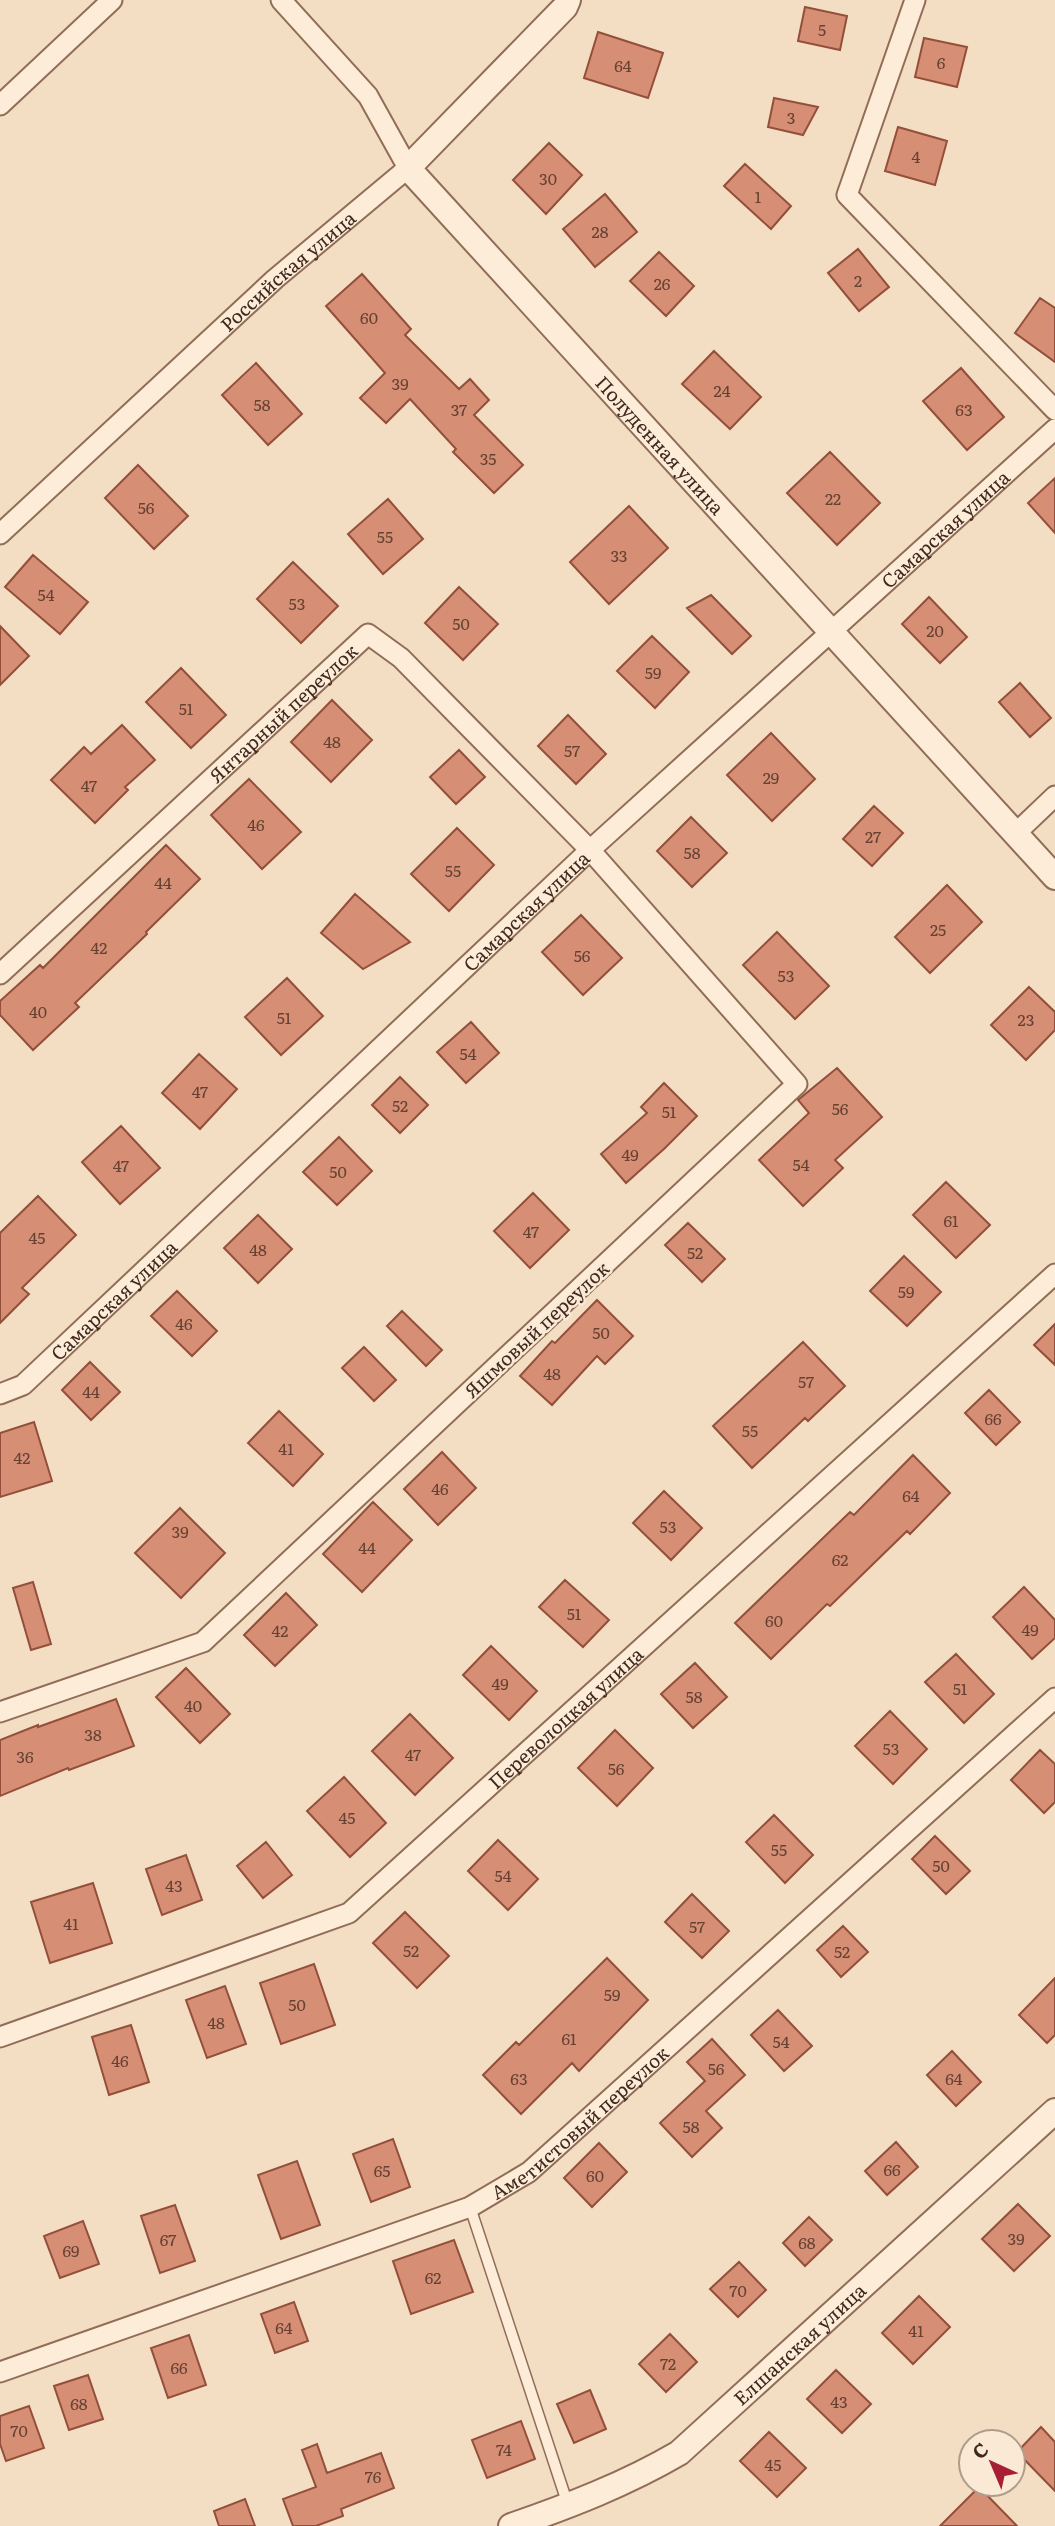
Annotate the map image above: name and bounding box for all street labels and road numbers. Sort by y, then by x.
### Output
street label: Российская улица [214,203,362,337]
street label: Полуденная улица [590,369,732,521]
street label: Самарская улица [874,463,1016,594]
street label: Янтарный переулок [202,636,364,789]
street label: Самарская улица [456,843,596,977]
street label: Самарская улица [44,1233,183,1366]
street label: Яшмовый переулок [457,1254,615,1404]
street label: Переволоцкая улица [482,1639,649,1795]
street label: Аметистовый переулок [485,2038,675,2206]
street label: Елшанская улица [727,2275,872,2411]

